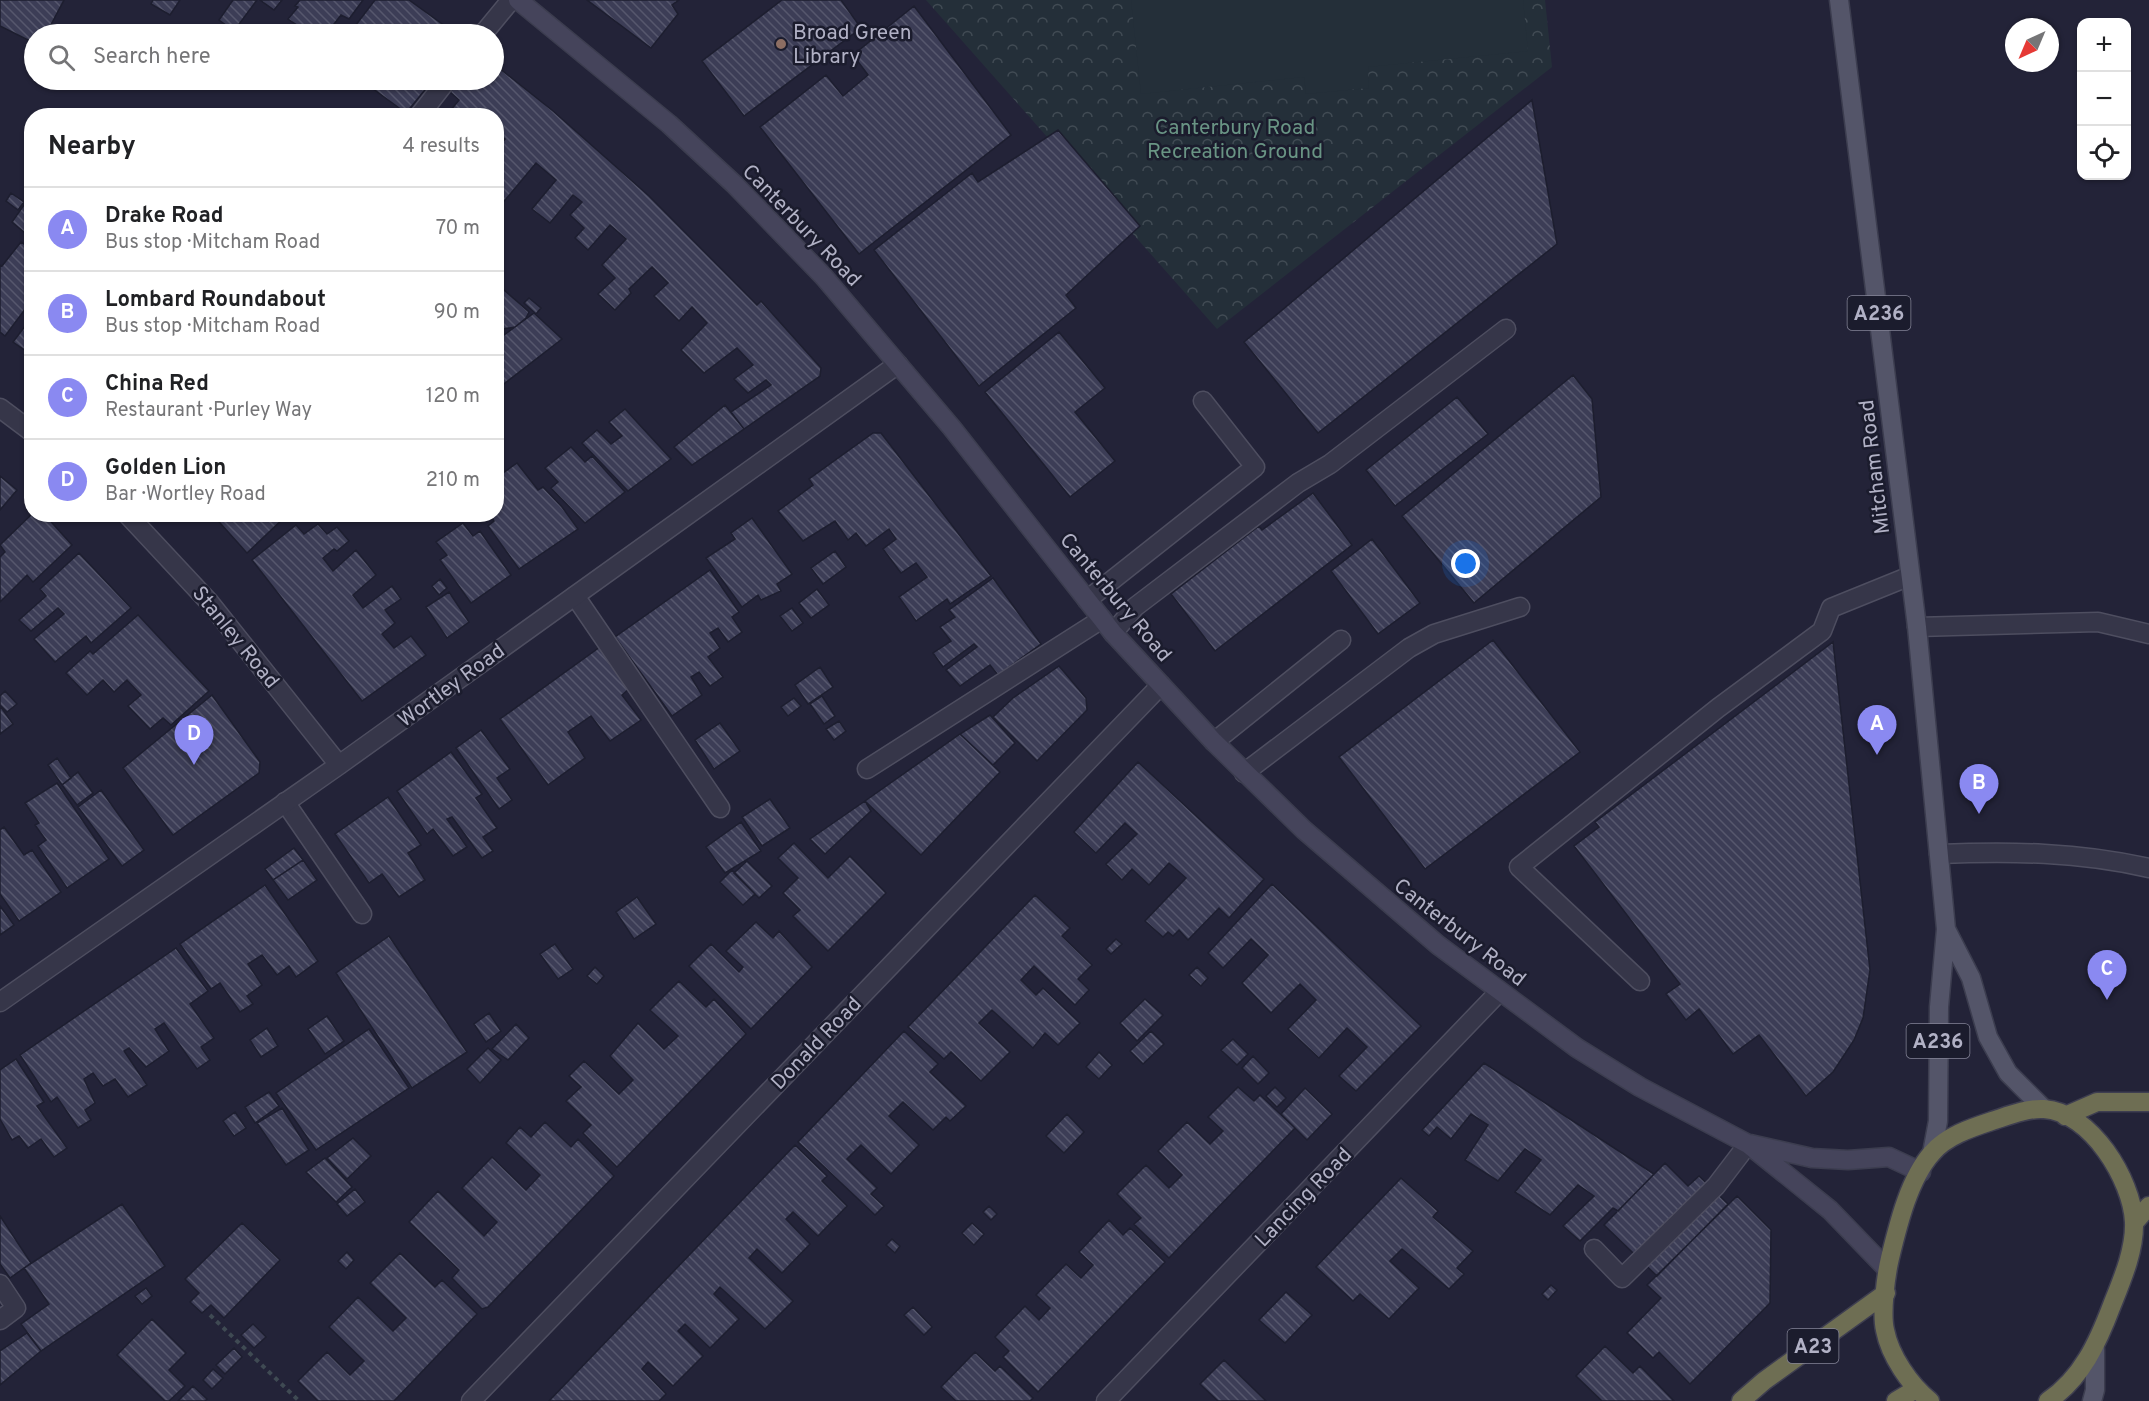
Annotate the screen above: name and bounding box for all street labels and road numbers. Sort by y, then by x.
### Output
street label: Canterbury Road [735,159,866,293]
road number: A236 [1848,296,1910,330]
street label: Mitcham Road [1854,398,1897,535]
street label: Canterbury Road [1053,528,1177,668]
street label: Stanley Road [185,581,284,695]
street label: Wortley Road [393,638,511,734]
street label: Canterbury Road [1388,873,1531,993]
street label: Donald Road [766,992,868,1096]
road number: A236 [1906,1024,1970,1058]
street label: Lancing Road [1250,1142,1358,1254]
road number: A23 [1788,1329,1838,1363]

